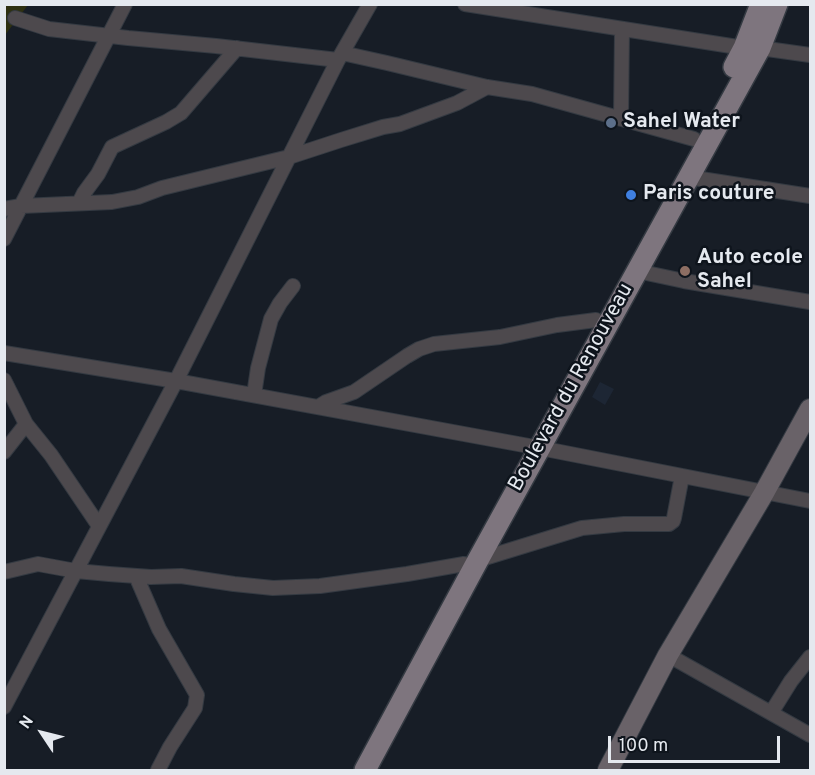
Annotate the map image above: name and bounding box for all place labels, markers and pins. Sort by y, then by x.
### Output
place label: Sahel Water [623,110,740,136]
marker: Sahel Water [604,116,618,130]
place label: Paris couture [643,182,774,208]
marker: Paris couture [624,188,638,202]
place label: Auto ecole Sahel [697,246,803,296]
marker: Auto ecole Sahel [678,264,692,278]

